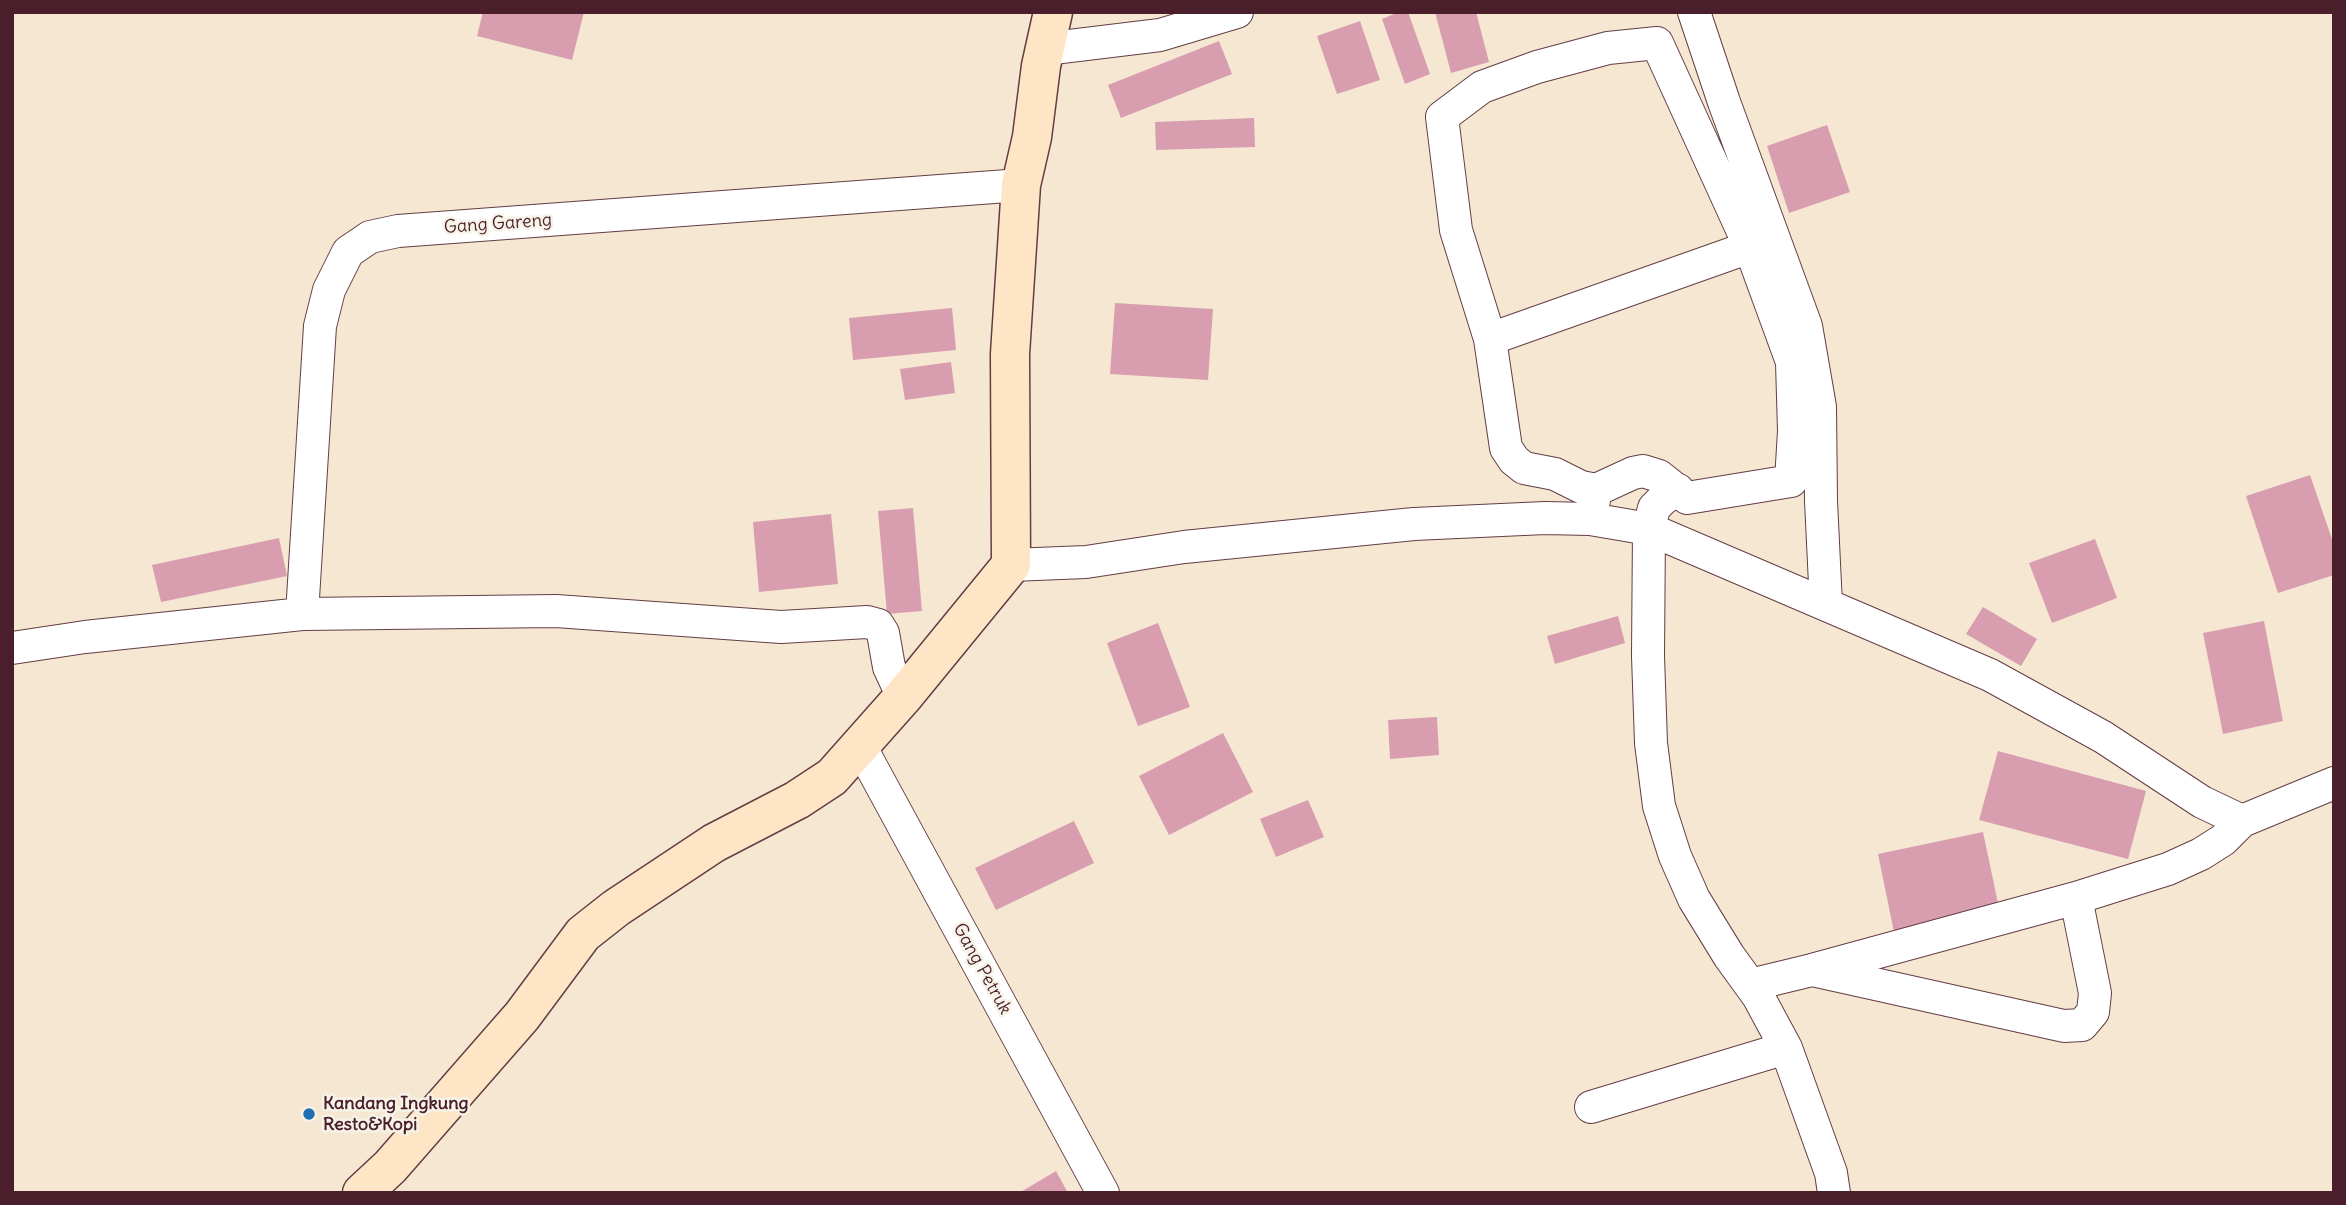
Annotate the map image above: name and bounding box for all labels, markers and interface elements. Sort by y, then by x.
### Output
street label: Gang Gareng [443,209,553,239]
street label: Gang Petruk [948,920,1016,1018]
place label: Kandang Ingkung Resto&Kopi [323,1093,469,1136]
marker: Kandang Ingkung Resto&Kopi [301,1106,317,1122]

